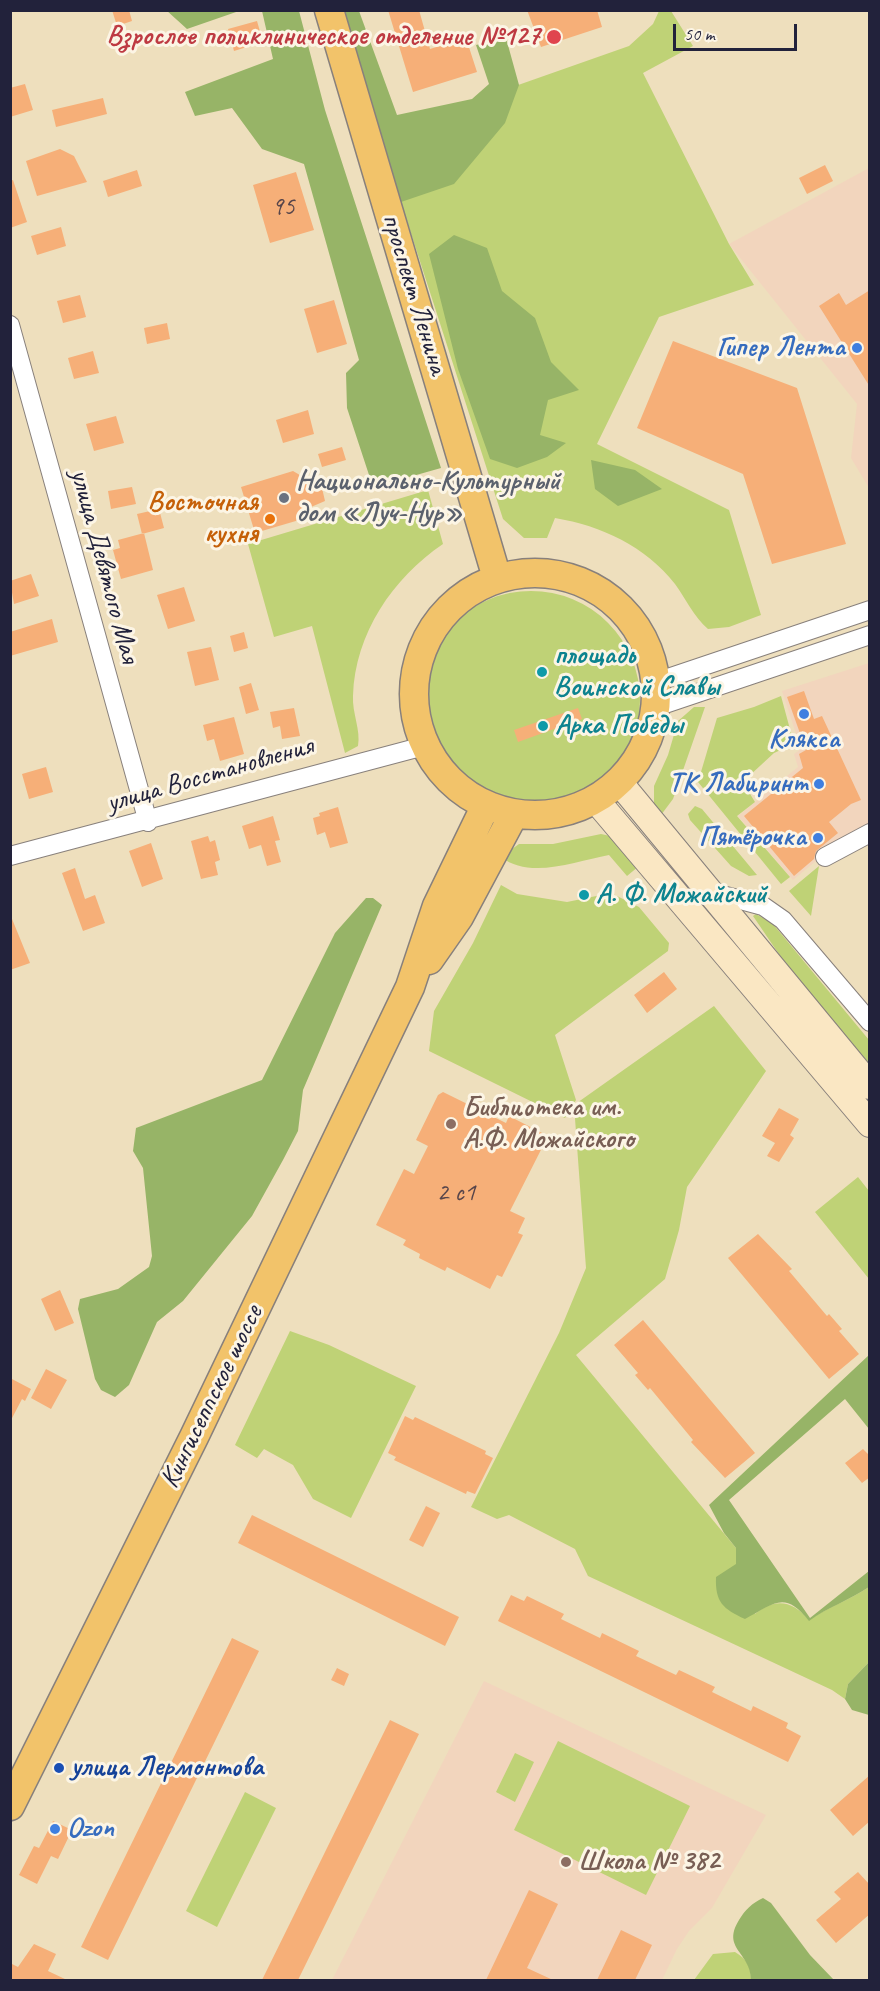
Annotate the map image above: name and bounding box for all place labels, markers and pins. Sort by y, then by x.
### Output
place label: Взрослое поликлиническое отделение №127 [106,20,540,54]
marker: Взрослое поликлиническое отделение №127 [545,28,563,46]
place label: Гипер Лента [717,331,845,365]
marker: Гипер Лента [850,341,864,355]
place label: Национально-Культурный дом «Луч-Нур» [296,465,560,531]
place label: Восточная кухня [148,486,258,552]
marker: Национально-Культурный дом «Луч-Нур» [277,491,291,505]
marker: Восточная кухня [263,512,277,526]
place label: площадь Воинской Славы [554,639,720,705]
marker: площадь Воинской Славы [535,665,549,679]
marker: Клякса [797,707,811,721]
place label: Арка Победы [555,709,683,743]
marker: Арка Победы [536,719,550,733]
place label: Клякса [769,723,839,757]
place label: ТК Лабиринт [669,767,807,801]
marker: ТК Лабиринт [812,777,826,791]
place label: Пятёрочка [699,821,806,855]
marker: Пятёрочка [811,831,825,845]
place label: А. Ф. Можайский [596,878,767,912]
marker: А. Ф. Можайский [577,888,591,902]
place label: Библиотека им. А.Ф. Можайского [463,1091,634,1157]
marker: Библиотека им. А.Ф. Можайского [444,1117,458,1131]
place label: улица Лермонтова [71,1751,263,1785]
marker: улица Лермонтова [52,1761,66,1775]
place label: Ozon [67,1812,114,1846]
marker: Ozon [48,1822,62,1836]
place label: Школа № 382 [578,1845,719,1879]
marker: Школа № 382 [559,1855,573,1869]

